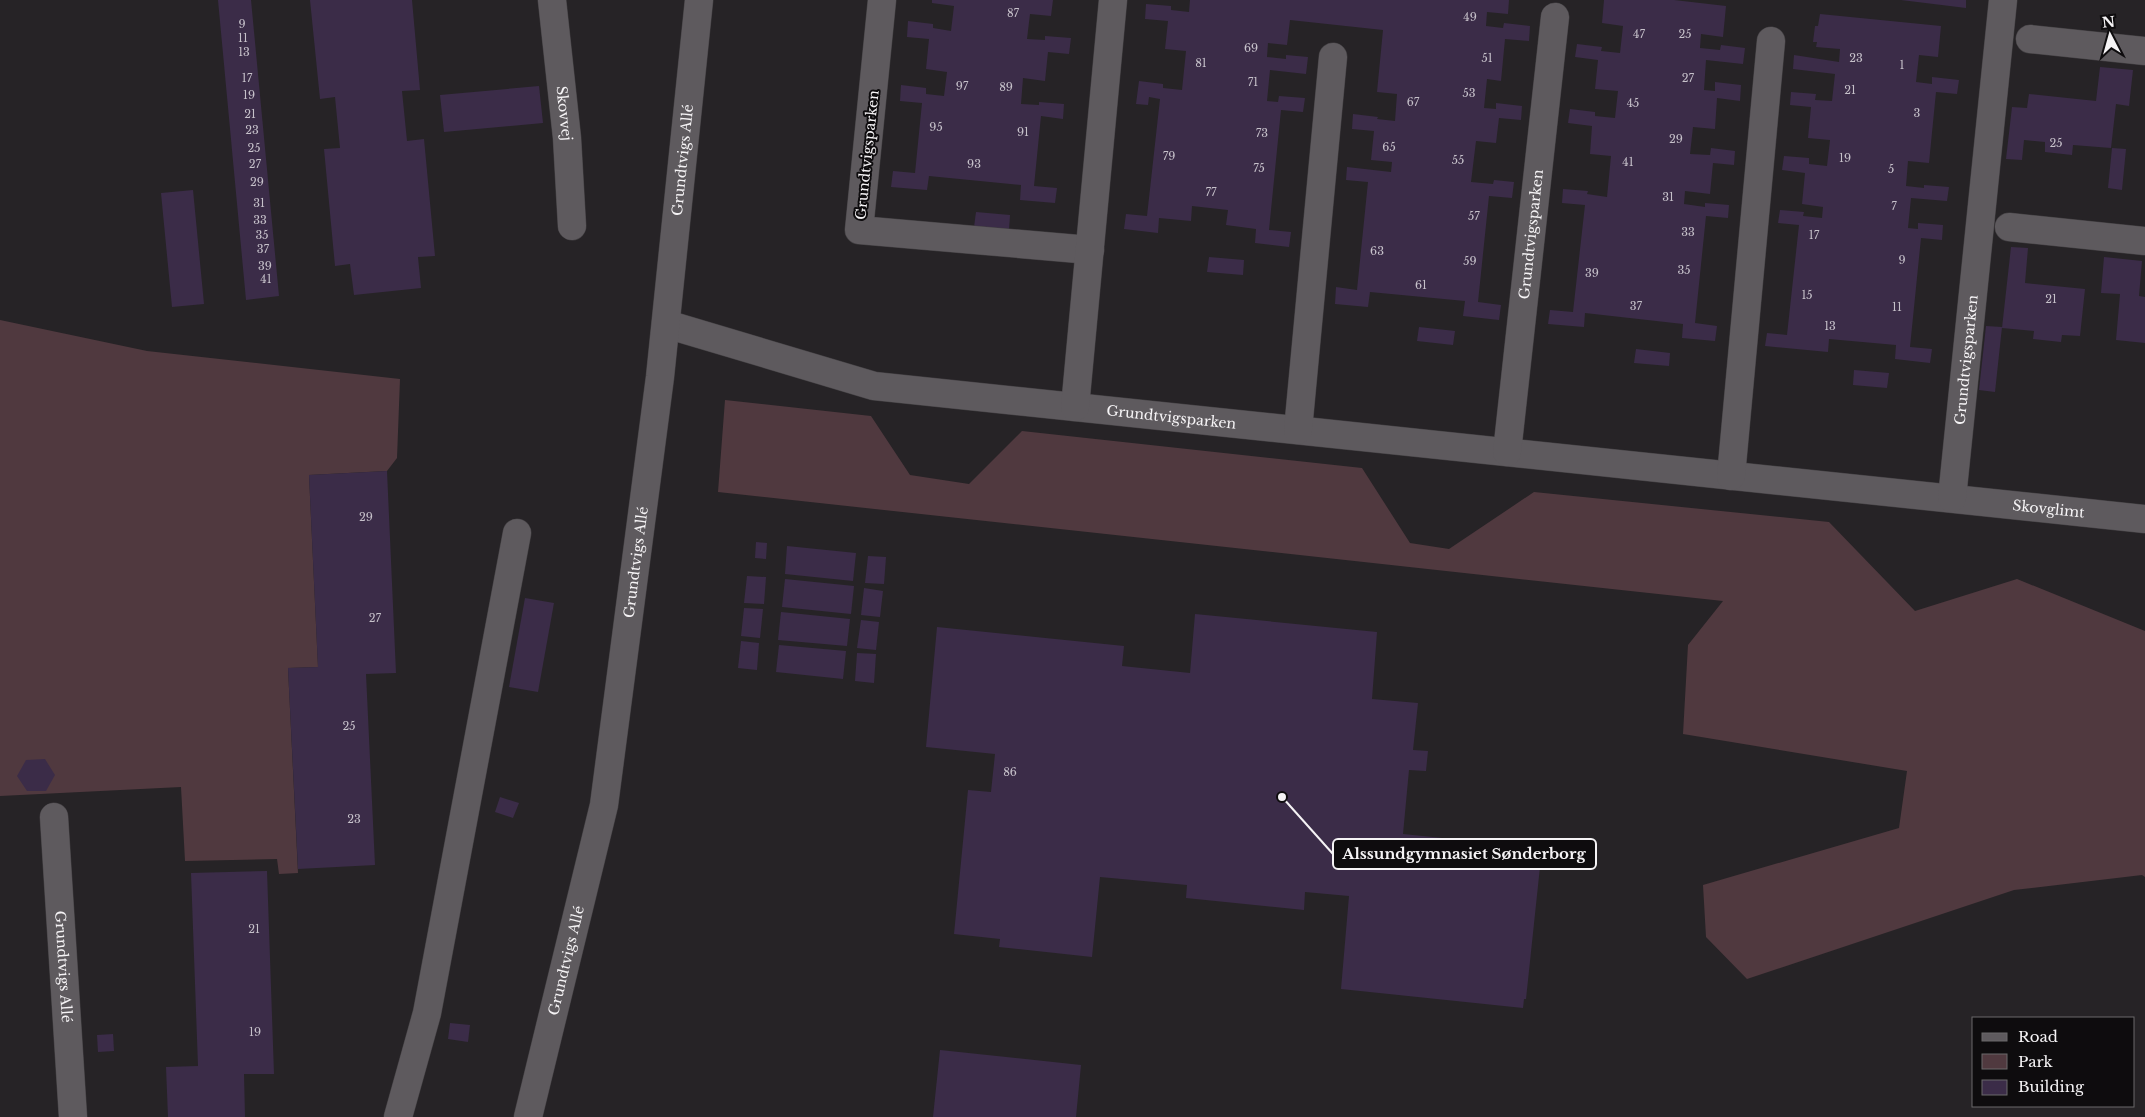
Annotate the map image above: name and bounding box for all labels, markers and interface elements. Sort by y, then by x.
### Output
house number: 87 [1007,6,1020,20]
house number: 49 [1463,10,1477,24]
north arrow [2085,10,2135,60]
text: N [2101,12,2116,32]
house number: 9 [238,17,246,31]
house number: 47 [1633,27,1645,41]
house number: 25 [1678,27,1692,41]
house number: 11 [238,31,248,45]
house number: 69 [1244,41,1258,55]
house number: 13 [238,45,250,59]
house number: 51 [1481,51,1493,65]
house number: 23 [1849,51,1863,65]
house number: 81 [1195,56,1207,70]
house number: 1 [1900,58,1905,72]
house number: 17 [242,71,253,85]
house number: 27 [1682,71,1695,85]
house number: 71 [1248,75,1258,89]
house number: 97 [956,79,969,93]
house number: 89 [999,80,1013,94]
house number: 21 [1844,83,1856,97]
street label: Skovvej [552,85,576,141]
house number: 53 [1462,86,1476,100]
house number: 19 [243,88,255,102]
street label: Grundtvigsparken [851,89,883,221]
house number: 67 [1407,95,1420,109]
house number: 45 [1627,96,1639,110]
street label: Grundtvigs Allé [668,103,697,217]
house number: 3 [1914,106,1921,120]
house number: 21 [244,107,256,121]
house number: 95 [929,120,943,134]
house number: 23 [245,123,259,137]
house number: 91 [1017,125,1029,139]
house number: 73 [1256,126,1268,140]
house number: 29 [1669,132,1683,146]
house number: 25 [2049,136,2063,150]
house number: 65 [1382,140,1396,154]
house number: 25 [247,141,261,155]
house number: 79 [1163,149,1175,163]
house number: 19 [1839,151,1851,165]
house number: 55 [1452,153,1464,167]
house number: 41 [1622,155,1634,169]
house number: 27 [249,157,262,171]
house number: 93 [967,157,981,171]
house number: 75 [1253,161,1265,175]
house number: 5 [1888,162,1894,176]
street label: Grundtvigsparken [1515,168,1547,300]
house number: 29 [250,175,264,189]
house number: 77 [1205,185,1217,199]
house number: 31 [1662,190,1674,204]
house number: 31 [253,196,265,210]
house number: 7 [1891,199,1897,213]
house number: 57 [1468,209,1480,223]
house number: 33 [253,213,267,227]
house number: 33 [1681,225,1695,239]
house number: 35 [255,228,269,242]
house number: 17 [1809,228,1820,242]
house number: 37 [257,242,270,256]
house number: 63 [1370,244,1384,258]
house number: 9 [1898,253,1906,267]
house number: 59 [1463,254,1477,268]
house number: 39 [258,259,272,273]
house number: 35 [1677,263,1691,277]
house number: 39 [1585,266,1599,280]
house number: 41 [260,272,272,286]
house number: 61 [1415,278,1427,292]
house number: 15 [1801,288,1813,302]
house number: 21 [2045,292,2057,306]
street label: Grundtvigsparken [1951,294,1982,426]
house number: 37 [1630,299,1643,313]
house number: 11 [1892,300,1902,314]
house number: 13 [1824,319,1836,333]
street label: Grundtvigsparken [1105,401,1238,433]
street label: Skovglimt [2012,496,2086,522]
street label: Grundtvigs Allé [620,505,652,619]
house number: 29 [359,510,373,524]
house number: 27 [369,611,382,625]
house number: 25 [342,719,356,733]
house number: 86 [1003,765,1017,779]
house number: 23 [347,812,361,826]
callout: Alssundgymnasiet Sønderborg [1333,839,1596,869]
text: Alssundgymnasiet Sønderborg [1341,844,1586,863]
street label: Grundtvigs Allé [544,904,588,1017]
street label: Grundtvigs Allé [51,910,76,1023]
house number: 21 [248,922,260,936]
legend [1972,1017,2135,1107]
house number: 19 [249,1025,261,1039]
text: Road [2018,1027,2058,1046]
text: Park [2018,1052,2054,1071]
text: Building [2018,1077,2085,1096]

